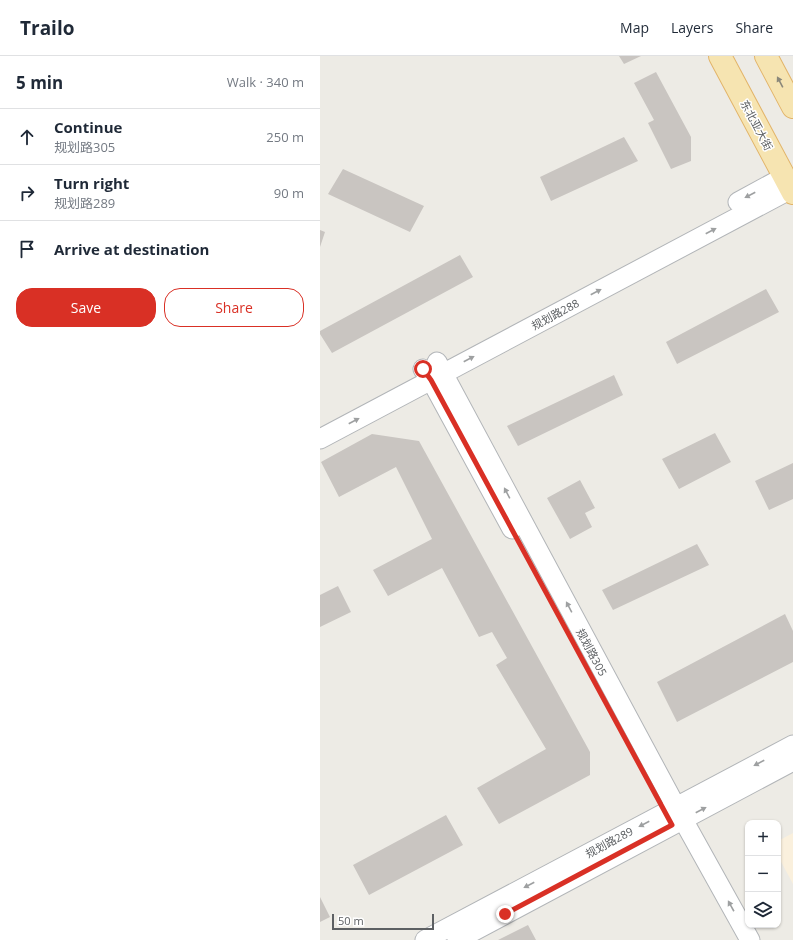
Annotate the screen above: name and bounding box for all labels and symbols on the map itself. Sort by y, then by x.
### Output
one-way arrow [776,76,783,87]
street label: 东北亚大街 [737,97,777,153]
one-way arrow [744,192,756,199]
one-way arrow [705,228,717,234]
one-way arrow [590,289,602,295]
street label: 规划路288 [529,295,581,333]
one-way arrow [463,356,475,362]
route start [414,360,432,378]
one-way arrow [349,417,360,424]
one-way arrow [504,487,510,499]
one-way arrow [565,602,572,613]
street label: 规划路305 [573,626,611,678]
one-way arrow [753,760,764,766]
one-way arrow [695,806,707,813]
one-way arrow [638,821,650,827]
street label: 规划路289 [583,823,635,861]
one-way arrow [523,882,535,888]
one-way arrow [728,900,735,912]
route end [496,905,514,923]
scale bar [332,912,434,931]

